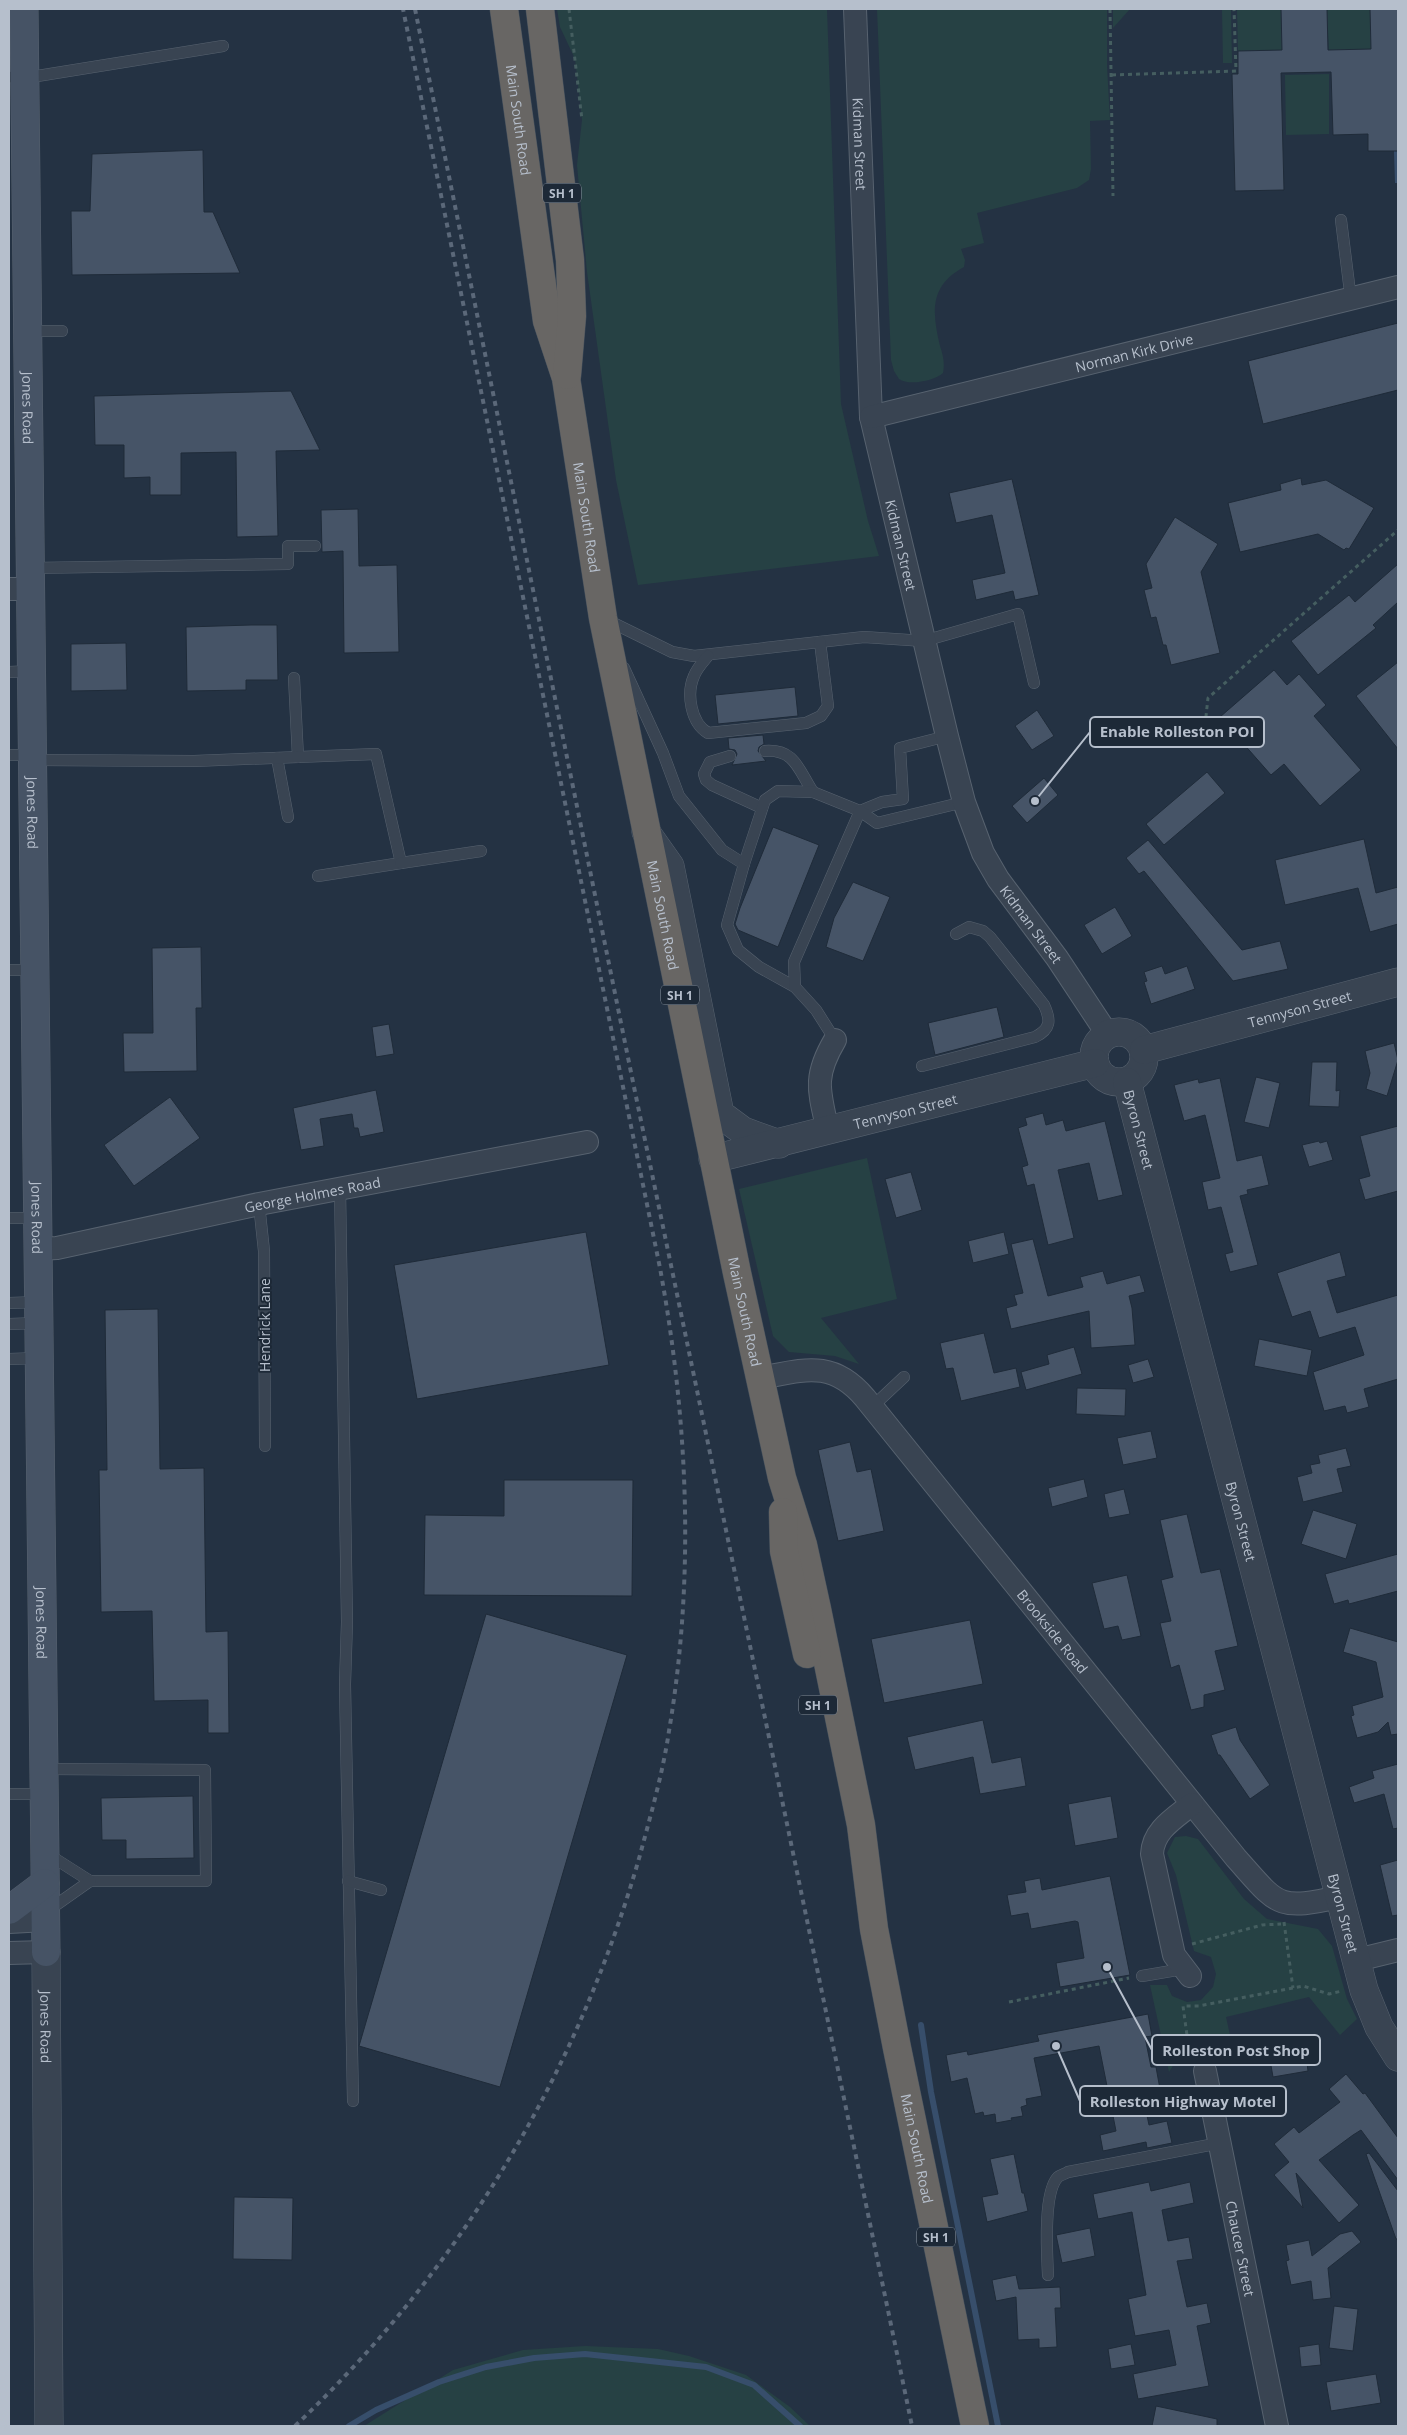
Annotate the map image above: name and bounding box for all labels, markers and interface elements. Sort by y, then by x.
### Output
street label: Main South Road [502,63,536,176]
street label: Kidman Street [849,97,872,191]
road number: SH 1 [543,184,581,202]
street label: Norman Kirk Drive [1073,328,1195,376]
street label: Jones Road [19,370,38,444]
street label: Main South Road [570,461,605,574]
street label: Kidman Street [882,498,922,592]
callout: Enable Rolleston POI [1090,717,1264,747]
text: Enable Rolleston POI [1100,721,1254,741]
street label: Jones Road [23,775,43,849]
street label: Main South Road [643,858,684,972]
street label: Kidman Street [996,881,1067,967]
street label: Tennyson Street [1246,985,1353,1031]
road number: SH 1 [661,986,699,1004]
street label: Byron Street [1120,1088,1159,1171]
street label: Tennyson Street [851,1089,959,1133]
street label: George Holmes Road [242,1172,382,1216]
street label: Jones Road [28,1180,48,1254]
street label: Main South Road [724,1255,767,1368]
street label: Hendrick Lane [255,1278,274,1372]
street label: Byron Street [1222,1479,1261,1563]
street label: Jones Road [32,1585,52,1659]
street label: Brookside Road [1013,1585,1093,1677]
road number: SH 1 [799,1696,837,1714]
street label: Byron Street [1324,1871,1363,1955]
street label: Jones Road [37,1989,56,2063]
callout: Rolleston Post Shop [1152,2035,1320,2065]
text: Rolleston Post Shop [1162,2040,1310,2060]
callout: Rolleston Highway Motel [1080,2086,1286,2116]
text: Rolleston Highway Motel [1090,2091,1276,2111]
street label: Main South Road [897,2092,938,2205]
street label: Chaucer Street [1222,2199,1260,2298]
road number: SH 1 [917,2228,955,2246]

